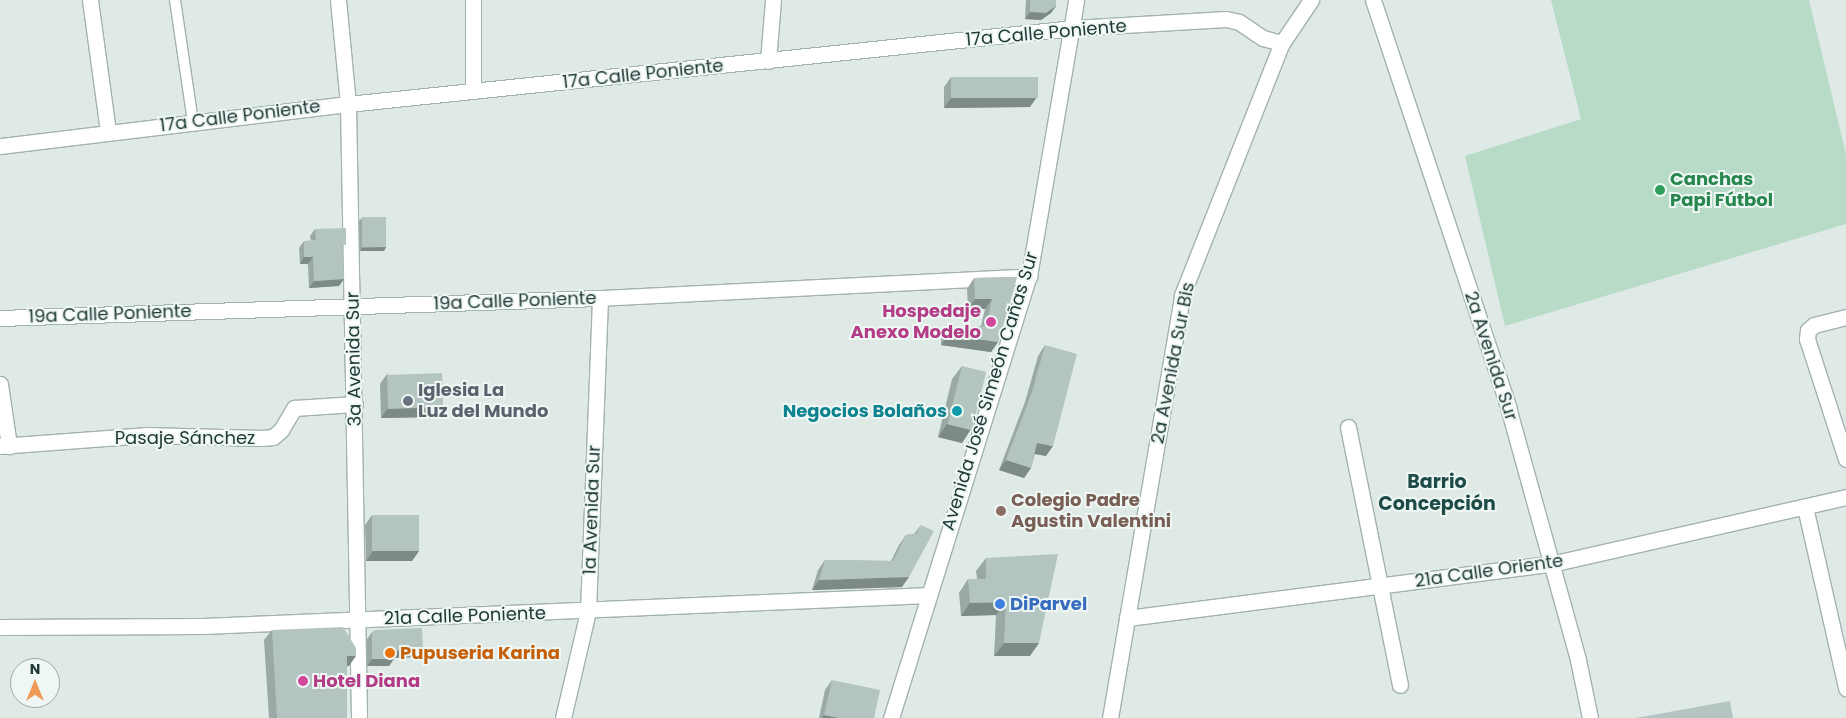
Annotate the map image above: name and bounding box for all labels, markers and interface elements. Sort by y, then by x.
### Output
street label: 17a Calle Poniente [965,15,1127,51]
street label: 17a Calle Poniente [561,55,725,93]
street label: 17a Calle Poniente [158,95,322,137]
place label: Canchas Papi Fútbol [1670,169,1773,212]
marker: Canchas Papi Fútbol [1654,184,1666,196]
street label: Avenida José Simeón Cañas Sur [937,249,1043,533]
street label: 2a Avenida Sur Bis [1147,280,1199,446]
street label: 19a Calle Poniente [433,287,597,315]
street label: 2a Avenida Sur [1460,289,1522,423]
street label: 3a Avenida Sur [342,291,366,427]
street label: 19a Calle Poniente [28,300,192,328]
place label: Hospedaje Anexo Modelo [851,301,981,344]
marker: Hospedaje Anexo Modelo [985,316,997,328]
place label: Iglesia La Luz del Mundo [418,380,548,422]
marker: Iglesia La Luz del Mundo [402,395,414,407]
place label: Negocios Bolaños [783,400,947,422]
marker: Negocios Bolaños [951,405,963,417]
street label: Pasaje Sánchez [115,427,255,449]
street label: 1a Avenida Sur [579,445,605,575]
district label: Barrio Concepción [1378,471,1496,515]
place label: Colegio Padre Agustin Valentini [1011,490,1171,532]
marker: Colegio Padre Agustin Valentini [995,505,1007,517]
street label: 21a Calle Oriente [1413,550,1565,592]
place label: DiParvel [1010,593,1087,615]
marker: DiParvel [994,598,1006,610]
street label: 21a Calle Poniente [384,602,546,630]
place label: Pupuseria Karina [400,642,560,664]
marker: Pupuseria Karina [384,647,396,659]
north arrow [10,658,60,708]
text: N [30,659,40,679]
place label: Hotel Diana [313,670,420,692]
marker: Hotel Diana [297,675,309,687]

